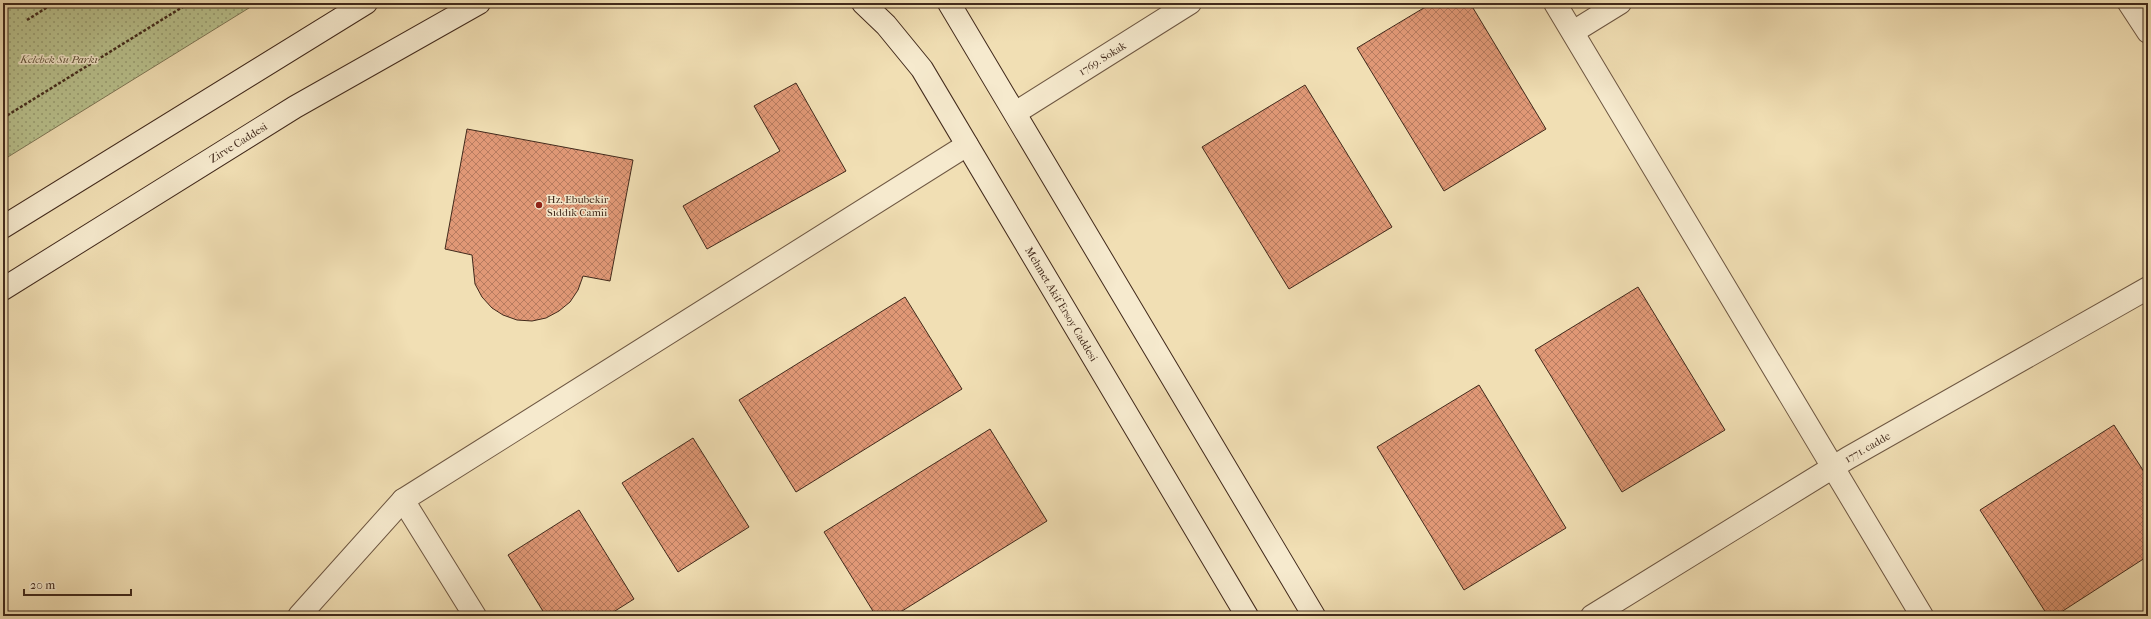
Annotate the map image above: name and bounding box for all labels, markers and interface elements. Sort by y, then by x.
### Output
street label: 1769. Sokak [1076,38,1128,78]
park label: Kelebek Su Parkı [19,53,98,66]
street label: Zirve Caddesi [207,119,270,165]
place label: Hz. Ebubekir Sıddık Camii [547,193,609,219]
marker: Hz. Ebubekir Sıddık Camii [534,200,544,210]
street label: Mehmet Akif Ersoy Caddesi [1023,244,1101,364]
street label: 1771. cadde [1842,429,1893,465]
scale bar [24,571,131,597]
text: 20 m [30,578,55,592]

